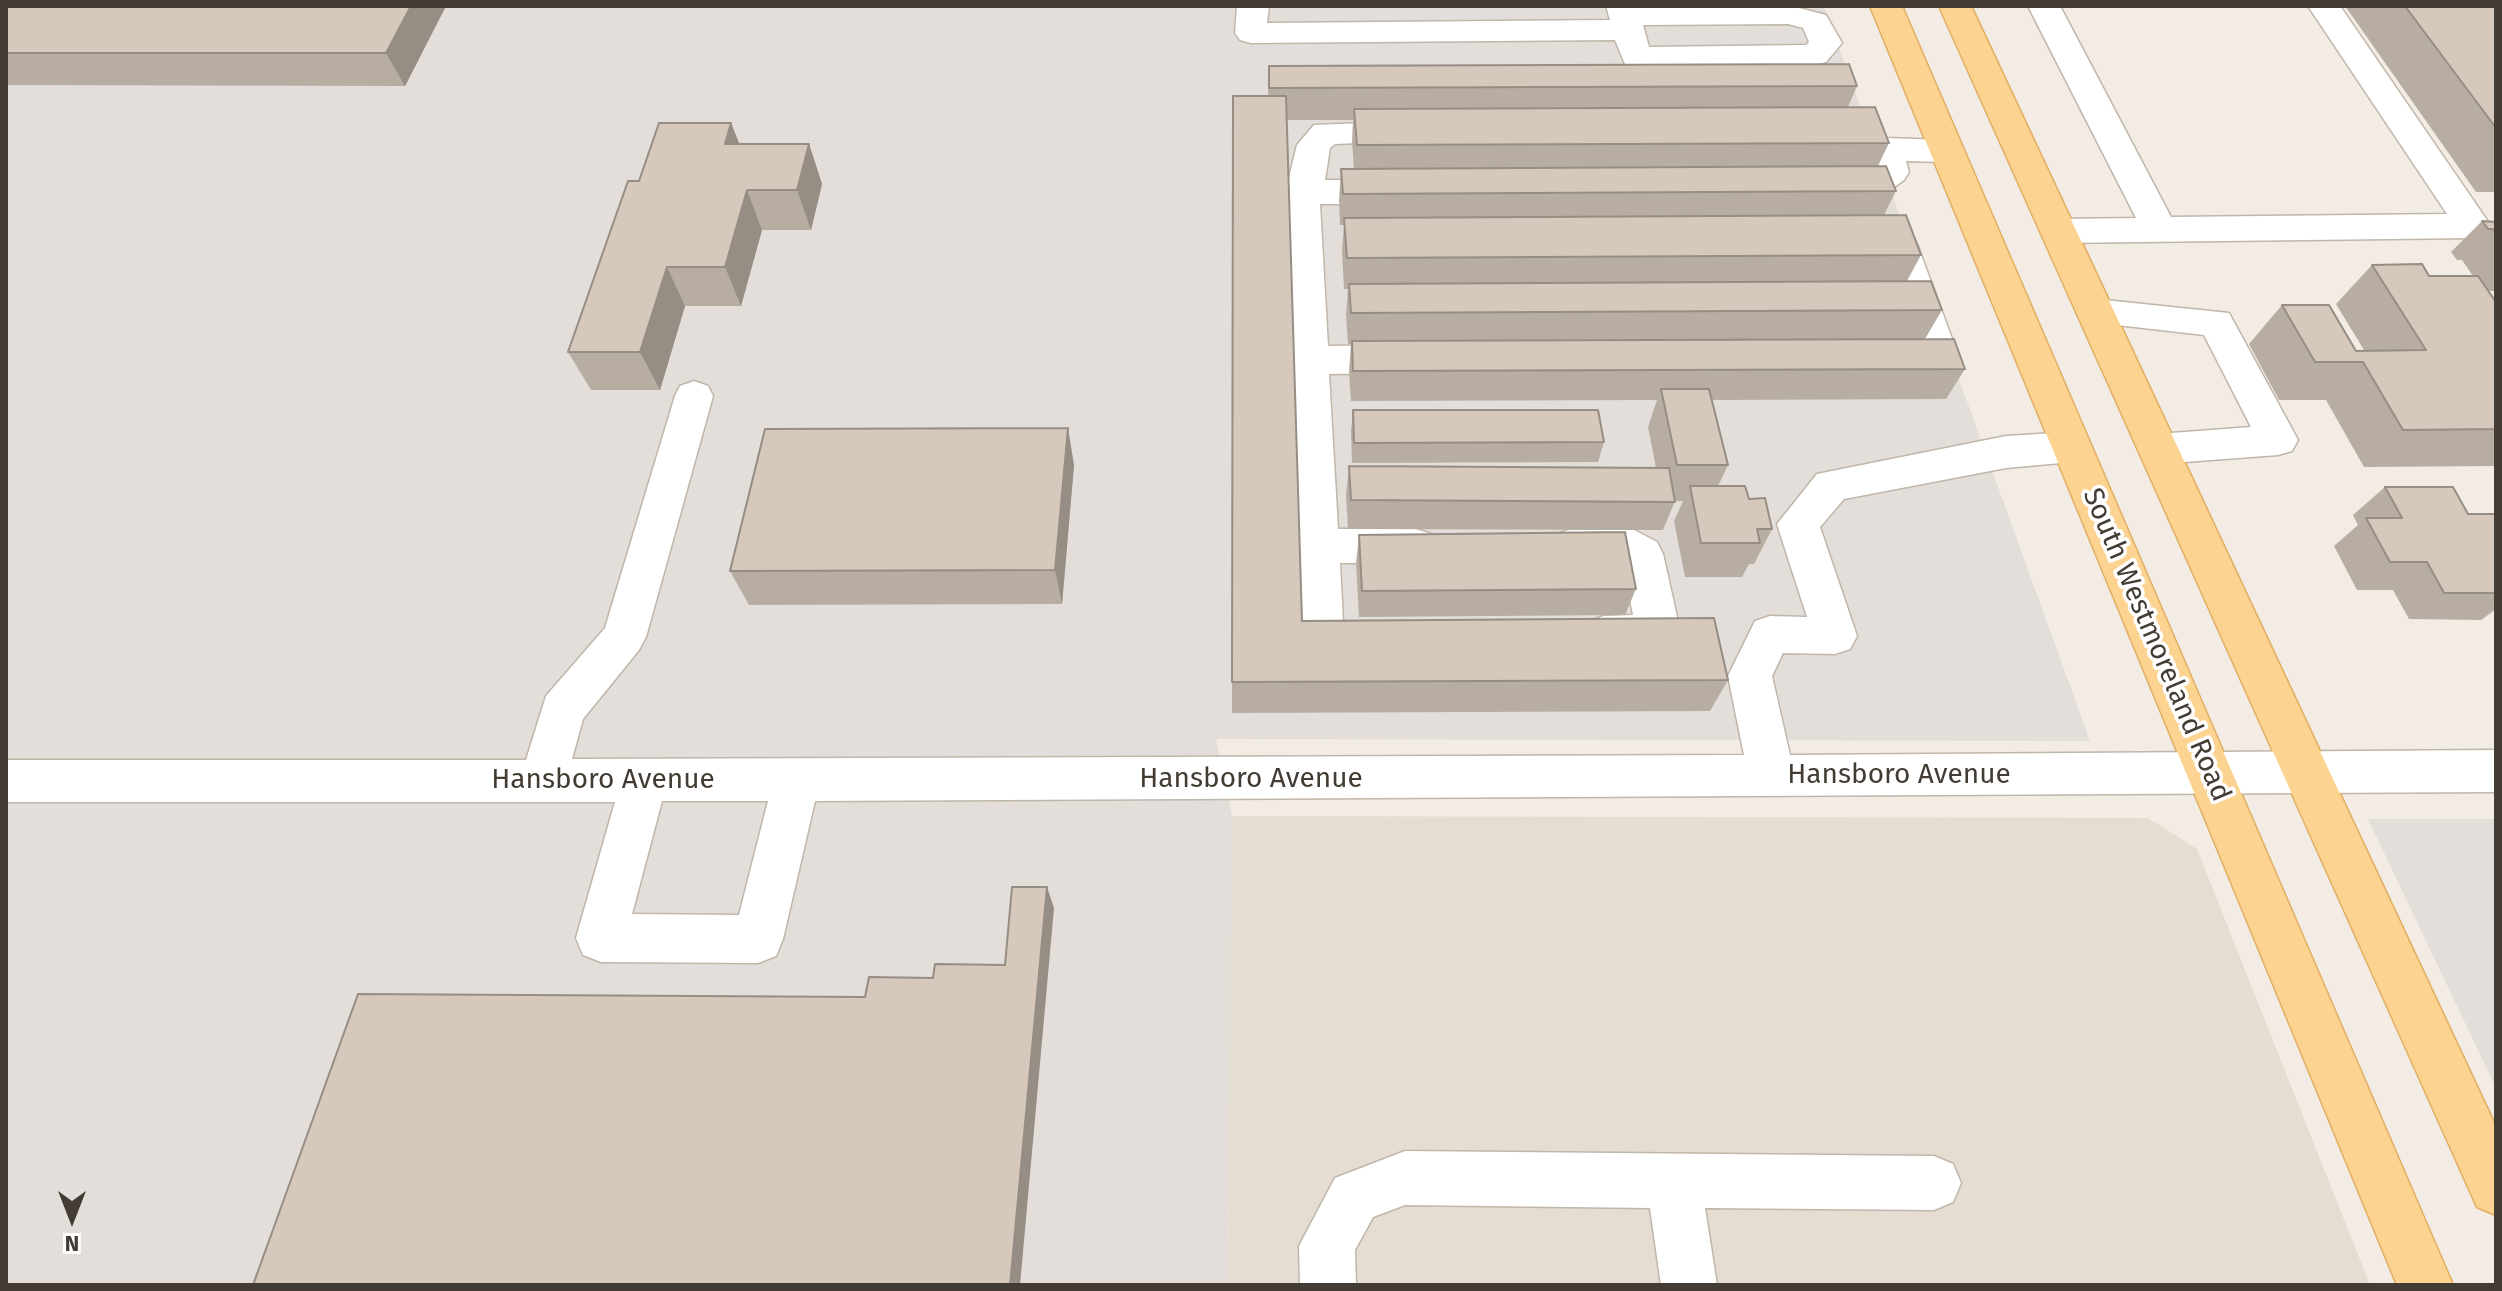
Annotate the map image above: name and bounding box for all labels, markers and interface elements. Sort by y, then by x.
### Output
street label: South Westmoreland Road [2075,483,2237,807]
street label: Hansboro Avenue [1787,758,2011,792]
street label: Hansboro Avenue [1139,762,1363,796]
street label: Hansboro Avenue [491,763,715,797]
north arrow [32,1179,112,1259]
text: N [65,1230,79,1257]

